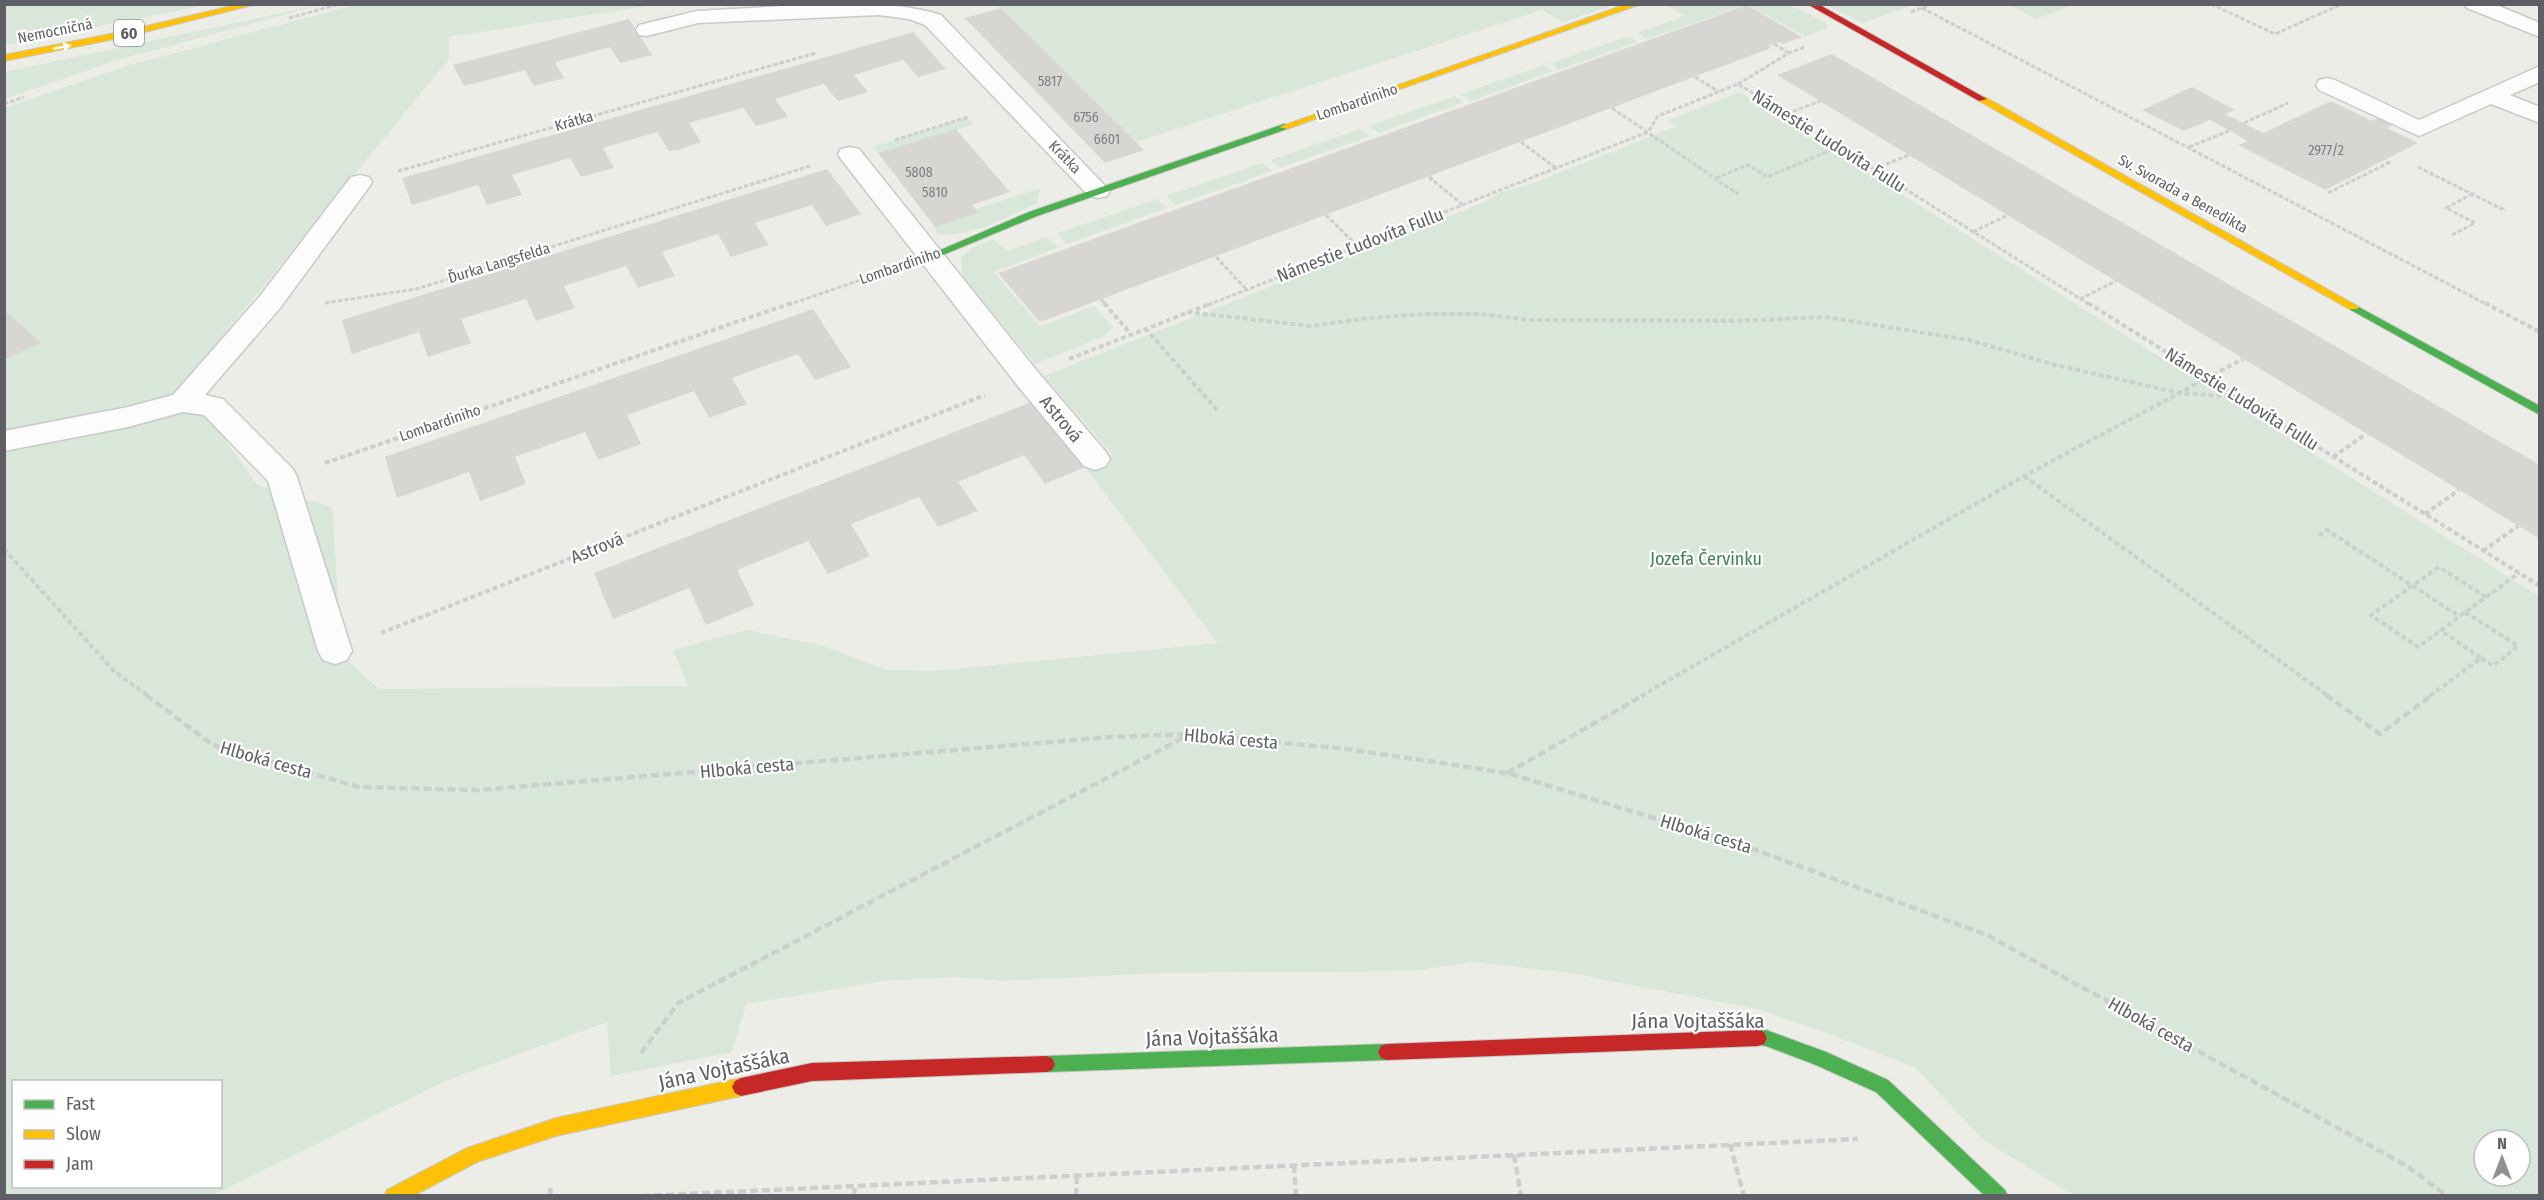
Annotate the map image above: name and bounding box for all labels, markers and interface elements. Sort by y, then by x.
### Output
street label: Nemocničná [16,15,94,47]
road number: 60 [114,20,144,46]
one-way arrow [53,42,72,51]
house number: 5817 [1038,73,1062,90]
street label: Lombardiniho [1314,80,1400,124]
street label: Námestie Ľudovíta Fullu [1748,85,1910,197]
street label: Krátka [553,107,595,135]
house number: 6756 [1073,109,1099,126]
house number: 6601 [1094,131,1120,148]
street label: Krátka [1045,137,1085,177]
house number: 2977/2 [2308,142,2344,159]
street label: Sv. Svorada a Benedikta [2115,151,2251,237]
house number: 5808 [905,164,933,181]
house number: 5810 [922,184,948,201]
street label: Námestie Ľudovíta Fullu [1274,203,1446,287]
street label: Ďurka Langsfelda [446,239,552,287]
street label: Lombardiniho [857,244,943,288]
street label: Námestie Ľudovíta Fullu [2161,343,2323,455]
street label: Astrová [1035,391,1087,447]
street label: Lombardiniho [397,401,483,445]
street label: Astrová [567,527,627,568]
park label: Jozefa Červinku [1650,548,1762,570]
street label: Hlboká cesta [1183,724,1279,754]
street label: Hlboká cesta [218,736,315,784]
street label: Hlboká cesta [699,753,795,783]
street label: Hlboká cesta [1658,810,1755,858]
street label: Hlboká cesta [2104,992,2198,1058]
street label: Jána Vojtaššáka [1631,1008,1765,1034]
street label: Jána Vojtaššáka [1145,1022,1279,1052]
street label: Jána Vojtaššáka [656,1042,792,1096]
legend [12,1080,222,1188]
text: Fast [66,1093,95,1115]
text: Slow [66,1123,101,1145]
north arrow [2472,1128,2532,1188]
text: N [2497,1134,2507,1153]
text: Jam [66,1153,94,1175]

